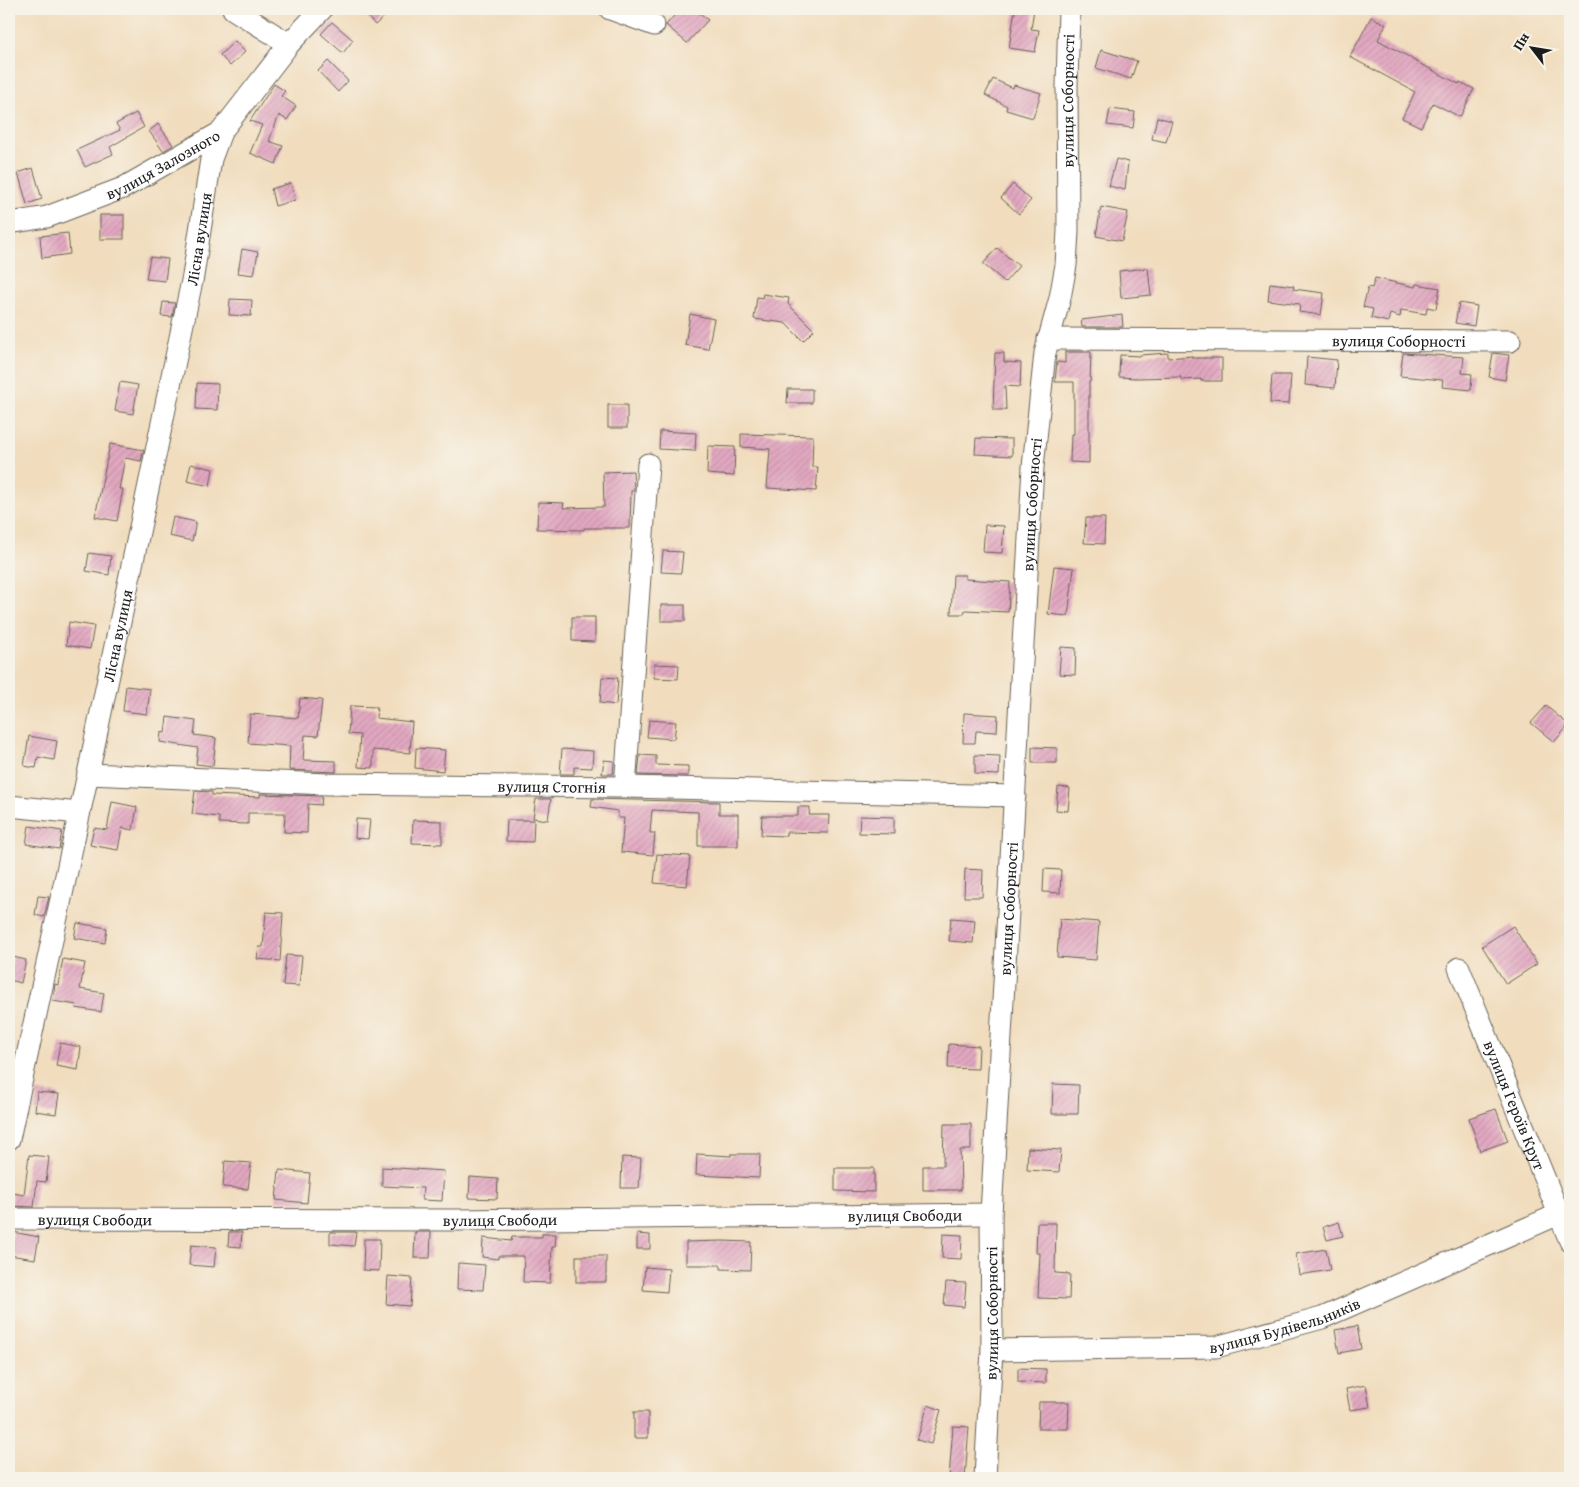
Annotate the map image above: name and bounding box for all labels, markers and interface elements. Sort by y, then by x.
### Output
north arrow [1506,22,1556,72]
text: Пн [1508,28,1534,54]
street label: вулиця Соборності [1055,33,1080,168]
street label: вулиця Залозного [102,123,224,205]
street label: Лісна вулиця [179,191,218,288]
street label: вулиця Соборності [1332,328,1466,353]
street label: вулиця Соборності [1015,436,1048,572]
street label: Лісна вулиця [96,587,139,684]
street label: вулиця Стогнія [498,774,606,799]
street label: вулиця Соборності [992,841,1024,976]
street label: вулиця Героїв Крут [1478,1037,1552,1174]
street label: вулиця Свободи [848,1202,963,1228]
street label: вулиця Свободи [38,1207,153,1231]
street label: вулиця Свободи [443,1207,558,1232]
street label: вулиця Соборності [978,1246,1004,1381]
street label: вулиця Будівельників [1209,1291,1364,1359]

